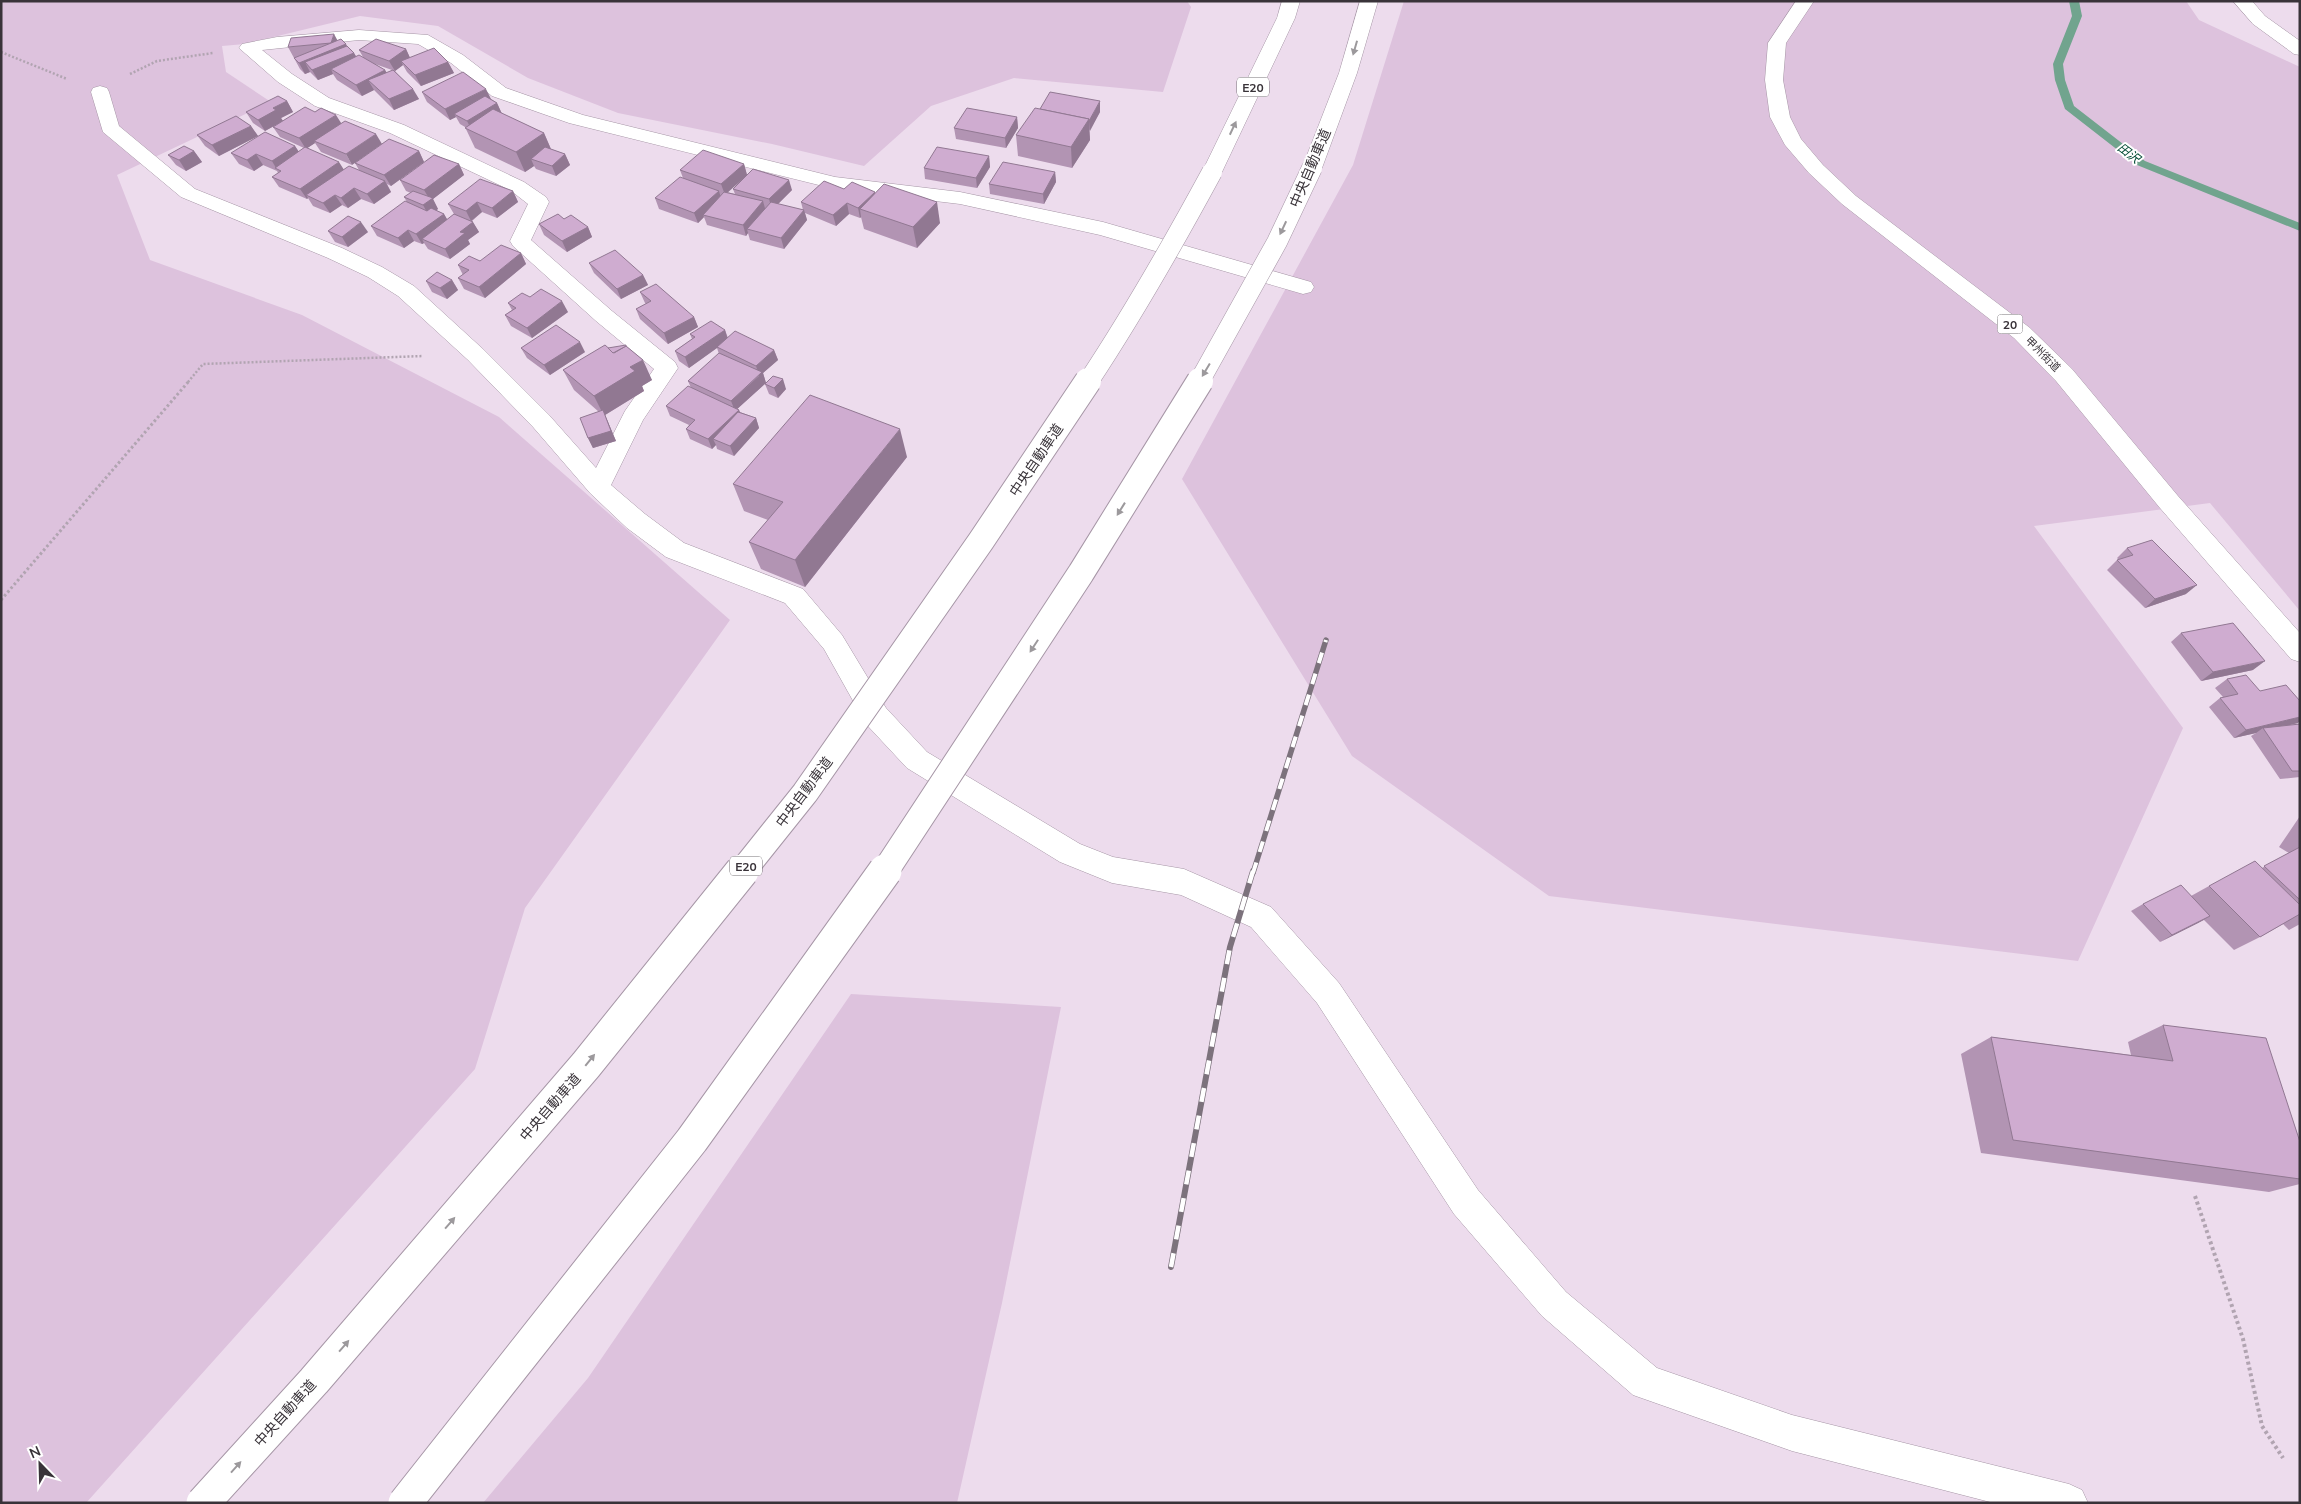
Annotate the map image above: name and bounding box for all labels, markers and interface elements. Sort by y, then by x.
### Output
one-way arrow [1351,40,1359,56]
road number: E20 [1237,77,1269,96]
one-way arrow [1229,121,1237,135]
street label: 中央自動車道 [1285,126,1335,210]
water label: 田沢 [2115,140,2145,167]
one-way arrow [1279,220,1288,235]
road number: 20 [1998,314,2022,334]
street label: 甲州街道 [2022,333,2064,375]
one-way arrow [1201,364,1210,377]
street label: 中央自動車道 [1005,420,1067,500]
one-way arrow [1116,502,1125,515]
one-way arrow [1029,639,1038,653]
street label: 中央自動車道 [772,753,836,831]
road number: E20 [730,856,762,876]
one-way arrow [585,1053,596,1066]
street label: 中央自動車道 [516,1069,584,1145]
one-way arrow [445,1216,456,1229]
one-way arrow [339,1340,350,1353]
street label: 中央自動車道 [250,1376,320,1450]
north arrow [15,1439,65,1489]
text: N [27,1442,43,1462]
one-way arrow [230,1461,242,1473]

